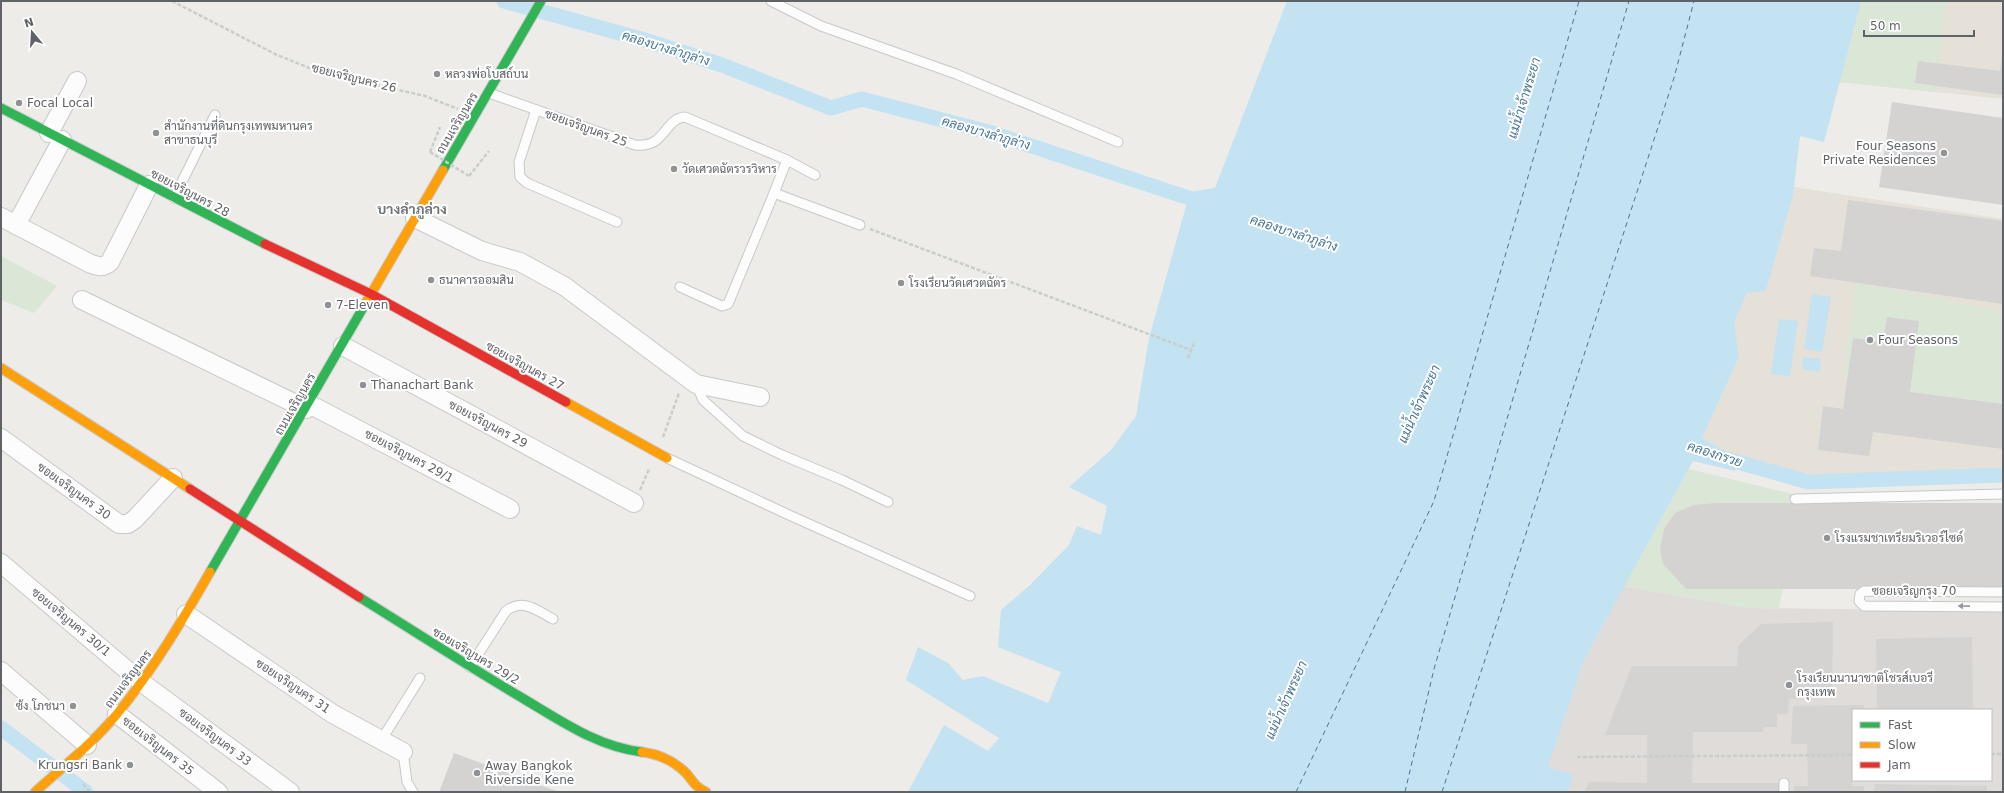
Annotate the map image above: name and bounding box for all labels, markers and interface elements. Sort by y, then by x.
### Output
north arrow [12,12,52,52]
scale bar [1864,12,1974,38]
text: N [23,15,35,31]
text: 50 m [1870,19,1901,33]
water label: คลองบางลำภูล่าง [620,28,712,70]
water label: แม่น้ำเจ้าพระยา [1500,54,1543,140]
street label: ซอยเจริญนคร 26 [310,61,398,95]
place label: หลวงพ่อโบสถ์บน [445,66,529,81]
marker: หลวงพ่อโบสถ์บน [432,69,442,79]
street label: ถนนเจริญนคร [433,90,481,156]
place label: Focal Local [27,96,93,110]
marker: Focal Local [14,98,24,108]
street label: ซอยเจริญนคร 25 [543,107,629,149]
water label: คลองบางลำภูล่าง [940,113,1032,155]
place label: สํานักงานที่ดินกรุงเทพมหานคร สาขาธนบุรี [164,115,313,149]
marker: สํานักงานที่ดินกรุงเทพมหานคร สาขาธนบุรี [151,128,161,138]
place label: Four Seasons Private Residences [1823,139,1936,167]
marker: Four Seasons Private Residences [1939,148,1949,158]
place label: วัดเศวตฉัตรวรวิหาร [682,162,777,176]
marker: วัดเศวตฉัตรวรวิหาร [669,164,679,174]
street label: ซอยเจริญนคร 28 [148,166,232,220]
district label: บางลำภูล่าง [377,201,447,220]
water label: คลองบางลำภูล่าง [1248,212,1340,256]
place label: ธนาคารออมสิน [439,273,514,287]
marker: ธนาคารออมสิน [426,275,436,285]
place label: โรงเรียนวัดเศวตฉัตร [908,275,1007,290]
marker: โรงเรียนวัดเศวตฉัตร [896,278,906,288]
place label: 7-Eleven [336,298,388,312]
marker: 7-Eleven [323,300,333,310]
place label: Four Seasons [1878,333,1958,347]
marker: Four Seasons [1865,335,1875,345]
street label: ซอยเจริญนคร 27 [483,339,567,393]
water label: แม่น้ำเจ้าพระยา [1390,361,1443,445]
street label: ถนนเจริญนคร [272,370,318,437]
place label: Thanachart Bank [370,378,473,392]
marker: Thanachart Bank [358,380,368,390]
street label: ซอยเจริญนคร 29 [446,397,530,451]
street label: ซอยเจริญนคร 29/1 [362,427,456,485]
water label: คลองกรวย [1686,438,1745,470]
street label: ซอยเจริญนคร 30 [35,460,113,522]
place label: โรงแรมชาเทรียมริเวอร์ไซด์ [1834,530,1963,545]
marker: โรงแรมชาเทรียมริเวอร์ไซด์ [1822,533,1832,543]
street label: ซอยเจริญกรุง 70 [1872,584,1956,600]
street label: ซอยเจริญนคร 30/1 [29,585,113,659]
one-way arrow [1958,603,1970,610]
street label: ซอยเจริญนคร 29/2 [430,625,522,687]
street label: ถนนเจริญนคร [102,647,155,711]
street label: ซอยเจริญนคร 31 [253,656,333,716]
water label: แม่น้ำเจ้าพระยา [1257,657,1310,741]
place label: โรงเรียนนานาชาติโชรส์เบอรี กรุงเทพ [1796,670,1933,701]
marker: โรงเรียนนานาชาติโชรส์เบอรี กรุงเทพ [1784,680,1794,690]
place label: ซ้ง โภชนา [16,698,65,713]
marker: ซ้ง โภชนา [68,701,78,711]
street label: ซอยเจริญนคร 33 [176,705,254,769]
legend [1852,709,1992,781]
street label: ซอยเจริญนคร 35 [119,714,197,778]
text: Fast [1888,718,1912,732]
text: Slow [1888,738,1916,752]
place label: Krungsri Bank [38,758,122,772]
text: Jam [1887,758,1911,772]
place label: Away Bangkok Riverside Kene [485,759,574,787]
marker: Krungsri Bank [125,760,135,770]
marker: Away Bangkok Riverside Kene [472,768,482,778]

